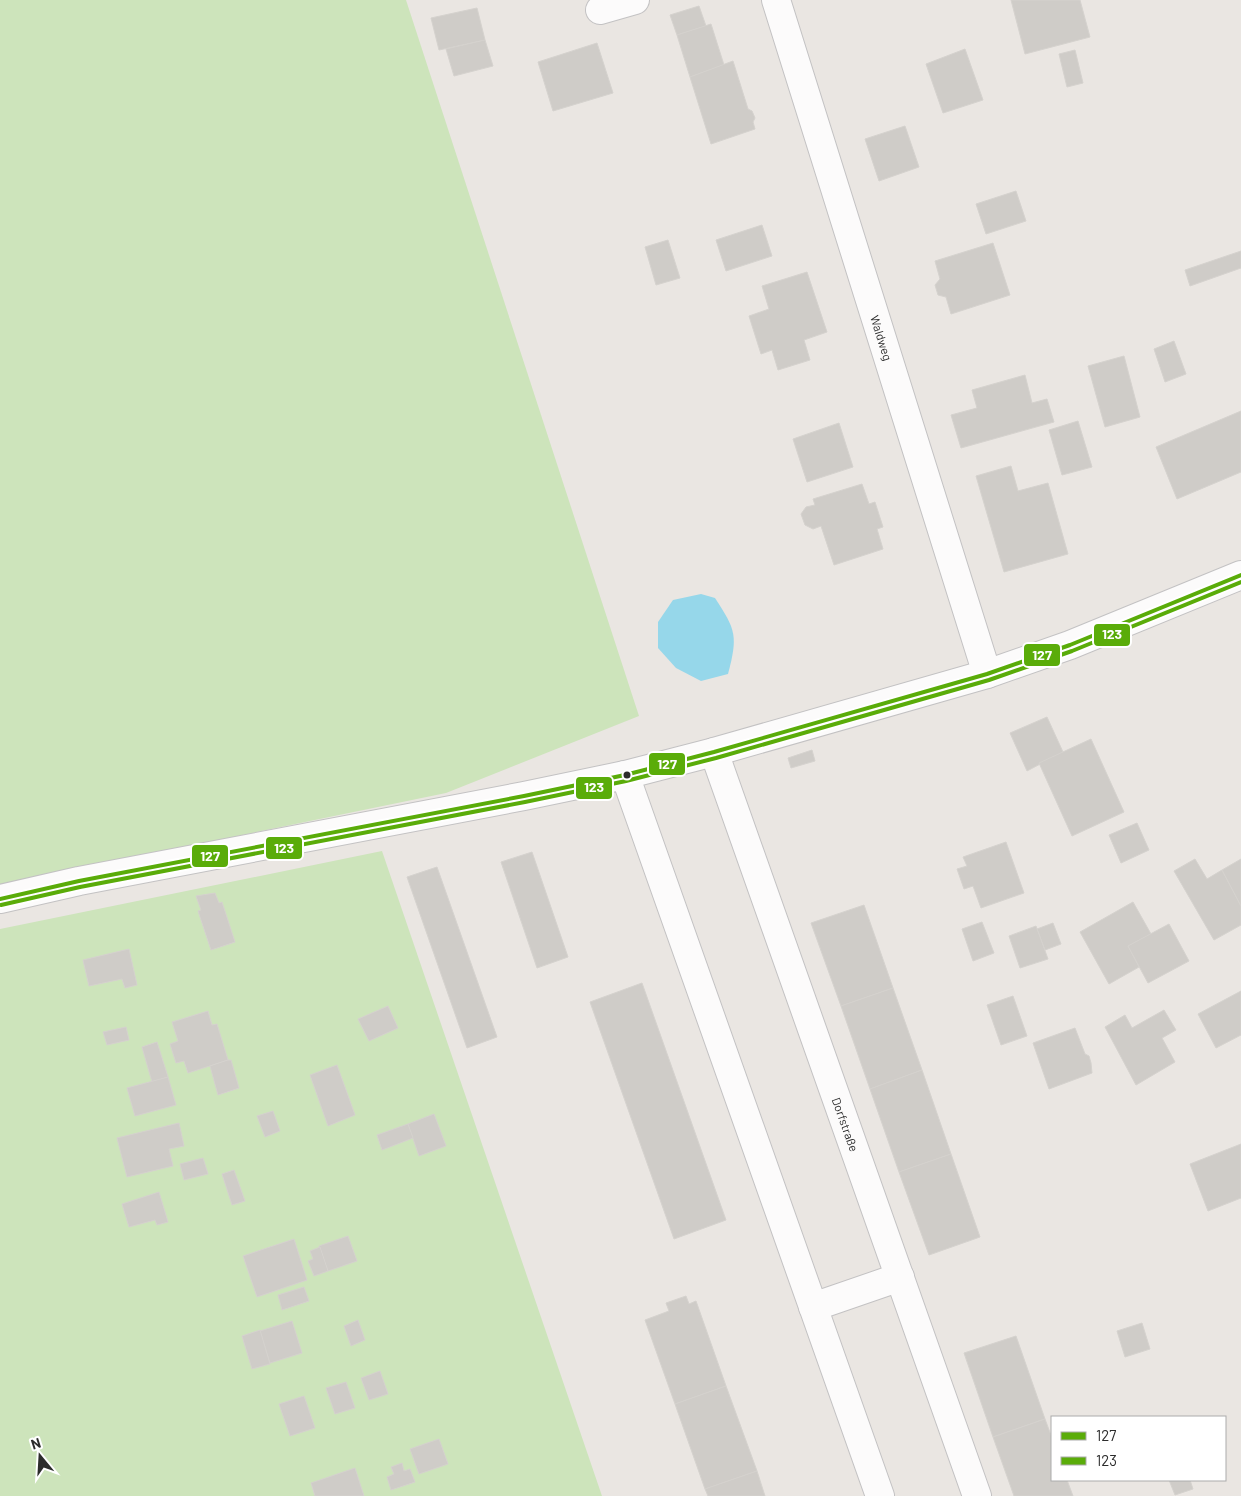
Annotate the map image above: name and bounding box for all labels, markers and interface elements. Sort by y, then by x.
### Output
street label: Waldweg [868,313,895,362]
line badge: 123 [1093,623,1131,647]
text: 123 [1102,625,1122,642]
line badge: 127 [1023,643,1061,667]
text: 127 [1032,646,1052,663]
line badge: 127 [648,752,686,776]
text: 127 [657,755,677,772]
unlabelled marker [622,770,632,780]
line badge: 123 [575,776,613,800]
text: 123 [584,778,604,795]
line badge: 123 [265,836,303,860]
text: 123 [274,839,294,856]
line badge: 127 [191,844,229,868]
text: 127 [200,847,220,864]
street label: Dorfstraße [830,1096,862,1153]
legend [1051,1416,1226,1481]
text: 127 [1096,1426,1116,1444]
north arrow [15,1431,65,1481]
text: N [29,1434,43,1453]
text: 123 [1096,1451,1117,1469]

